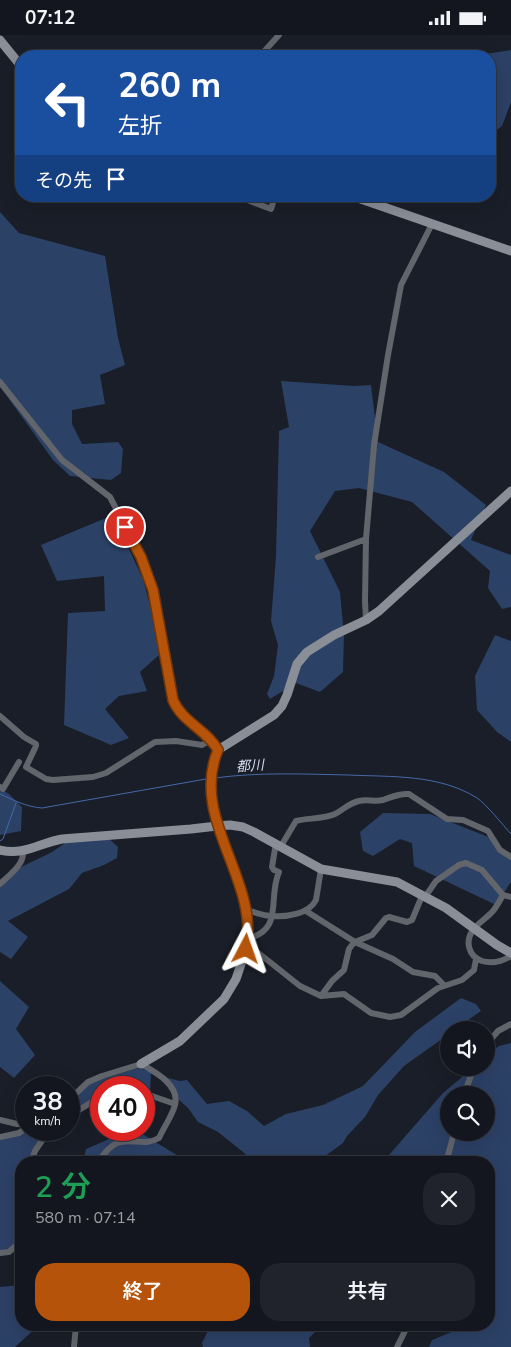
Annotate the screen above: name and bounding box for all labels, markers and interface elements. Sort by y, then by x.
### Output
text: 07:12 [25,5,75,31]
text: 260 m [118,62,221,109]
icon: left [35,70,100,135]
text: 左折 [118,111,162,141]
icon: arrive [102,165,130,193]
text: その先 [35,168,92,194]
pin [104,506,146,548]
icon: arrive [111,513,139,541]
water label: 都川 [235,755,267,776]
position arrow [219,922,271,974]
map controls [440,1021,495,1141]
button: sound [440,1021,495,1076]
speed limit sign: 40 [90,1076,155,1141]
text: 38 [32,1085,63,1119]
button: search [440,1086,495,1141]
text: km/h [34,1113,61,1129]
text: 2 分 [35,1167,91,1208]
button: close [423,1173,475,1225]
text: 580 m · 07:14 [35,1207,136,1229]
button: 終了 [35,1263,250,1321]
button: 共有 [260,1263,475,1321]

